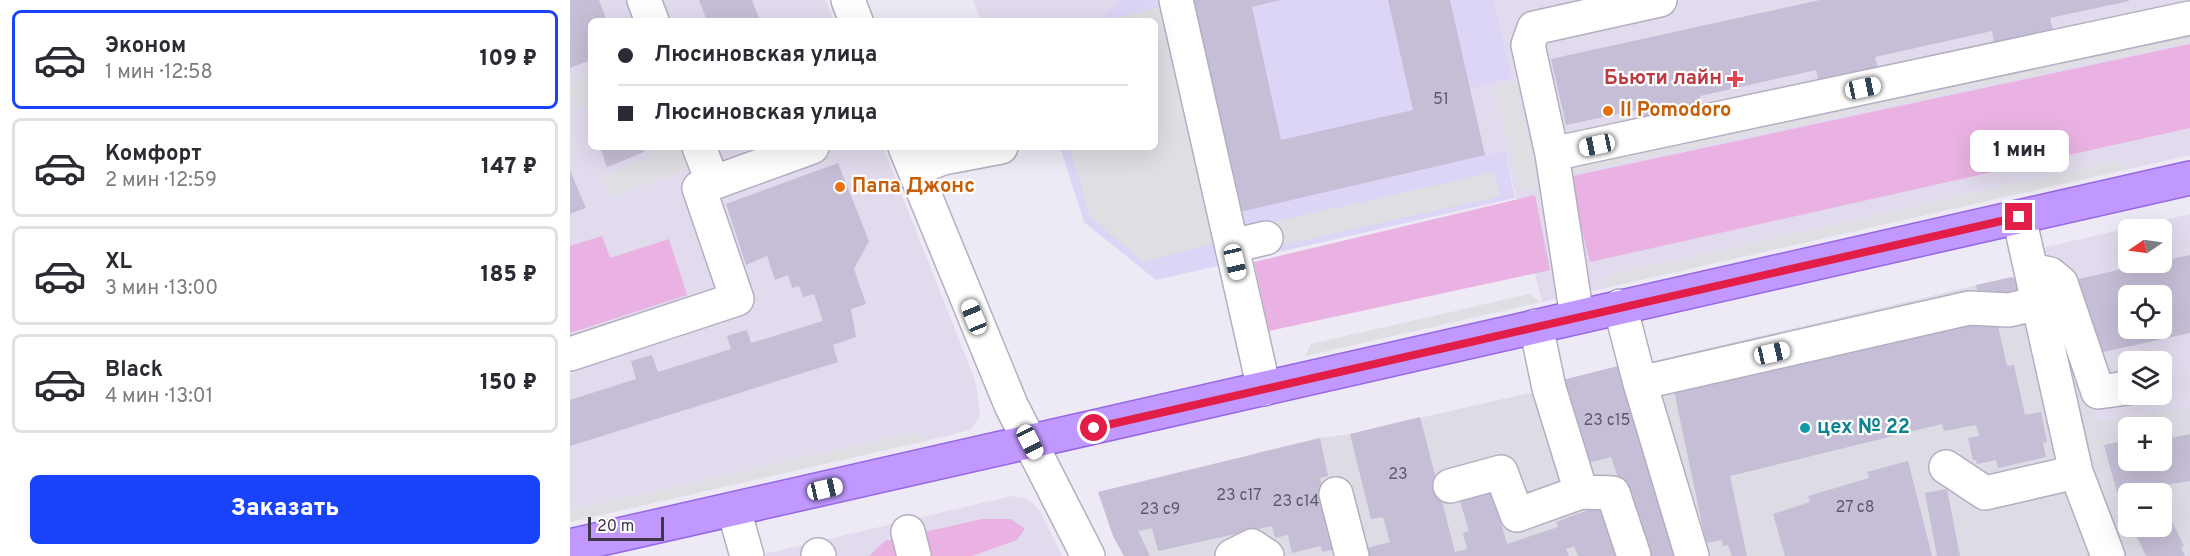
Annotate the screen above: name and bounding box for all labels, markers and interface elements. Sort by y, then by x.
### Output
icon: car [33,33,87,87]
text: Эконом [105,33,186,60]
text: Люсиновская улица [654,42,877,69]
text: 109 ₽ [480,46,537,73]
text: 1 мин · 12:58 [105,60,213,86]
place label: Бьюти лайн [1604,66,1722,92]
marker: Бьюти лайн [1726,70,1744,88]
car [1844,75,1882,101]
house number: 51 [1433,90,1449,110]
place label: Il Pomodoro [1620,98,1731,124]
text: Люсиновская улица [654,100,877,127]
marker: Il Pomodoro [1601,104,1615,118]
callout: 1 мин [1970,130,2068,172]
car [1578,132,1616,158]
text: 1 мин [1993,138,2046,164]
icon: car [33,141,87,195]
text: Комфорт [105,141,202,168]
text: 147 ₽ [481,154,537,181]
text: 2 мин · 12:59 [105,168,217,194]
place label: Папа Джонс [852,174,975,200]
marker: Папа Джонс [833,180,847,194]
route end [2005,203,2032,230]
north arrow [2118,219,2172,273]
map controls [2118,219,2172,537]
car [1222,242,1248,282]
icon: car [33,249,87,303]
text: XL [105,249,132,276]
text: 185 ₽ [480,262,537,289]
text: 3 мин · 13:00 [105,276,218,302]
button: locate [2118,285,2172,339]
car [959,297,989,337]
car [1752,340,1792,366]
button: layers [2118,351,2172,405]
icon: car [33,357,87,411]
text: Black [105,357,163,384]
text: 150 ₽ [480,370,537,397]
text: 4 мин · 13:01 [105,384,213,410]
house number: 23 с15 [1583,411,1631,431]
route start [1080,414,1107,441]
place label: цех № 22 [1817,415,1910,441]
button: + [2118,417,2172,471]
marker: цех № 22 [1798,421,1812,435]
car [1014,422,1046,462]
house number: 23 [1388,465,1408,485]
button: Заказать [30,475,540,544]
car [805,476,845,502]
button: − [2118,483,2172,537]
house number: 23 с17 [1216,486,1262,506]
house number: 23 с14 [1273,492,1319,512]
house number: 27 с8 [1836,498,1874,518]
house number: 23 с9 [1140,500,1180,520]
scale bar [588,514,664,542]
text: 20 m [597,517,634,537]

